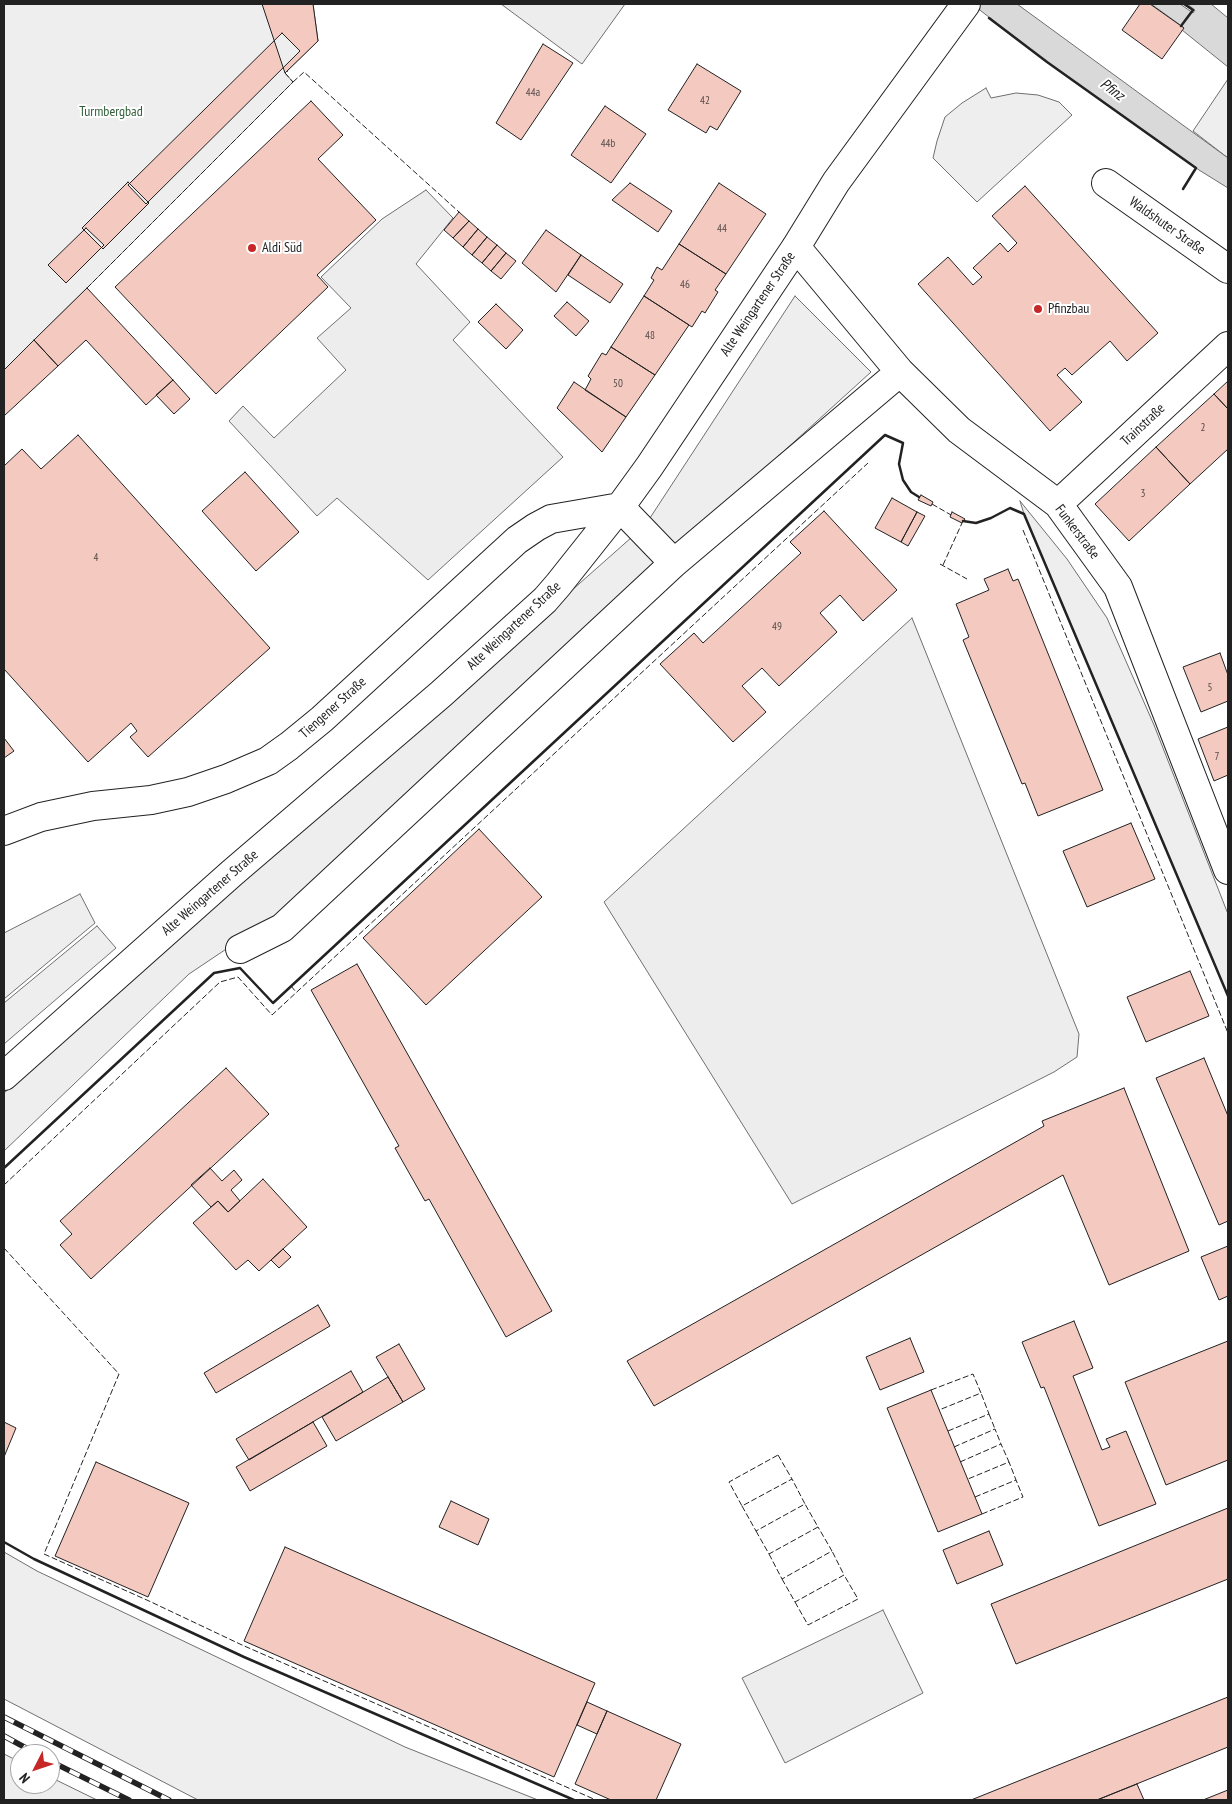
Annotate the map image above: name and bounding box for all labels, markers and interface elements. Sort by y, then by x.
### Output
water label: Pfinz [1096,75,1128,105]
house number: 44a [526,86,540,100]
house number: 42 [700,94,710,108]
park label: Turmbergbad [79,104,143,120]
house number: 44b [601,137,615,151]
street label: Waldshuter Straße [1126,194,1208,258]
house number: 44 [717,222,727,236]
place label: Aldi Süd [262,240,302,256]
marker: Aldi Süd [246,242,258,254]
street label: Alte Weingartener Straße [717,249,799,359]
house number: 46 [680,278,690,292]
place label: Pfinzbau [1048,301,1089,317]
marker: Pfinzbau [1032,303,1044,315]
house number: 48 [645,329,655,343]
house number: 50 [613,377,623,391]
street label: Trainstraße [1117,400,1169,450]
house number: 2 [1201,421,1205,435]
house number: 3 [1141,487,1145,501]
street label: Funkerstraße [1051,502,1103,562]
house number: 4 [94,551,98,565]
street label: Alte Weingartener Straße [464,578,564,674]
house number: 49 [772,620,782,634]
street label: Tiengener Straße [296,674,370,742]
house number: 5 [1208,681,1212,695]
house number: 7 [1215,750,1219,764]
street label: Alte Weingartener Straße [158,847,262,939]
north arrow [10,1744,60,1794]
text: N [15,1769,34,1787]

